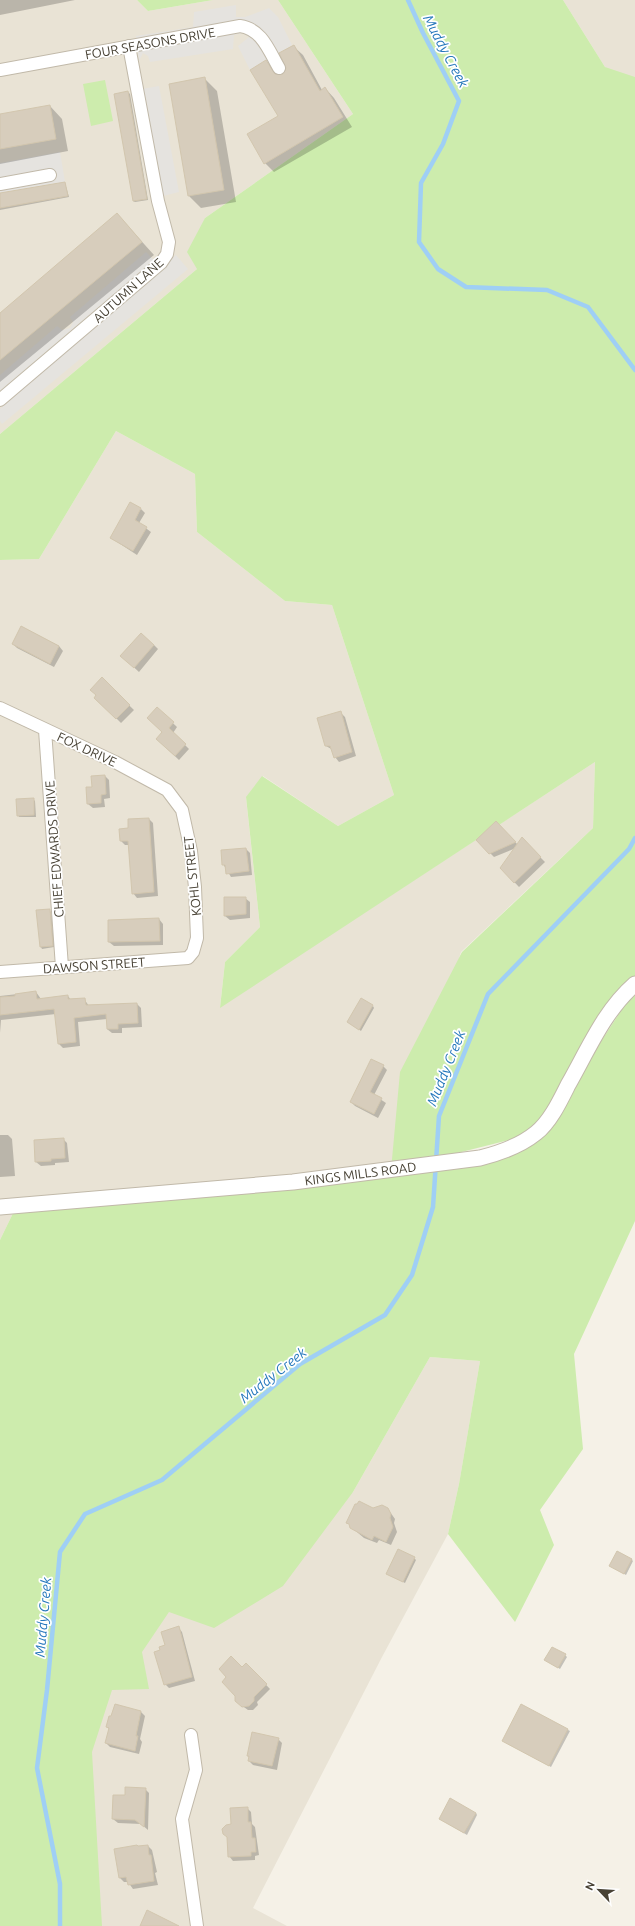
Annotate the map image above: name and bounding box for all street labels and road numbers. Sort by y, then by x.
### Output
street label: FOUR SEASONS DRIVE [84,25,216,61]
street label: AUTUMN LANE [90,255,166,325]
street label: FOX DRIVE [55,729,119,769]
street label: CHIEF EDWARDS DRIVE [42,780,66,918]
street label: KOHL STREET [181,835,203,917]
street label: DAWSON STREET [42,954,146,976]
street label: KINGS MILLS ROAD [304,1159,417,1187]

